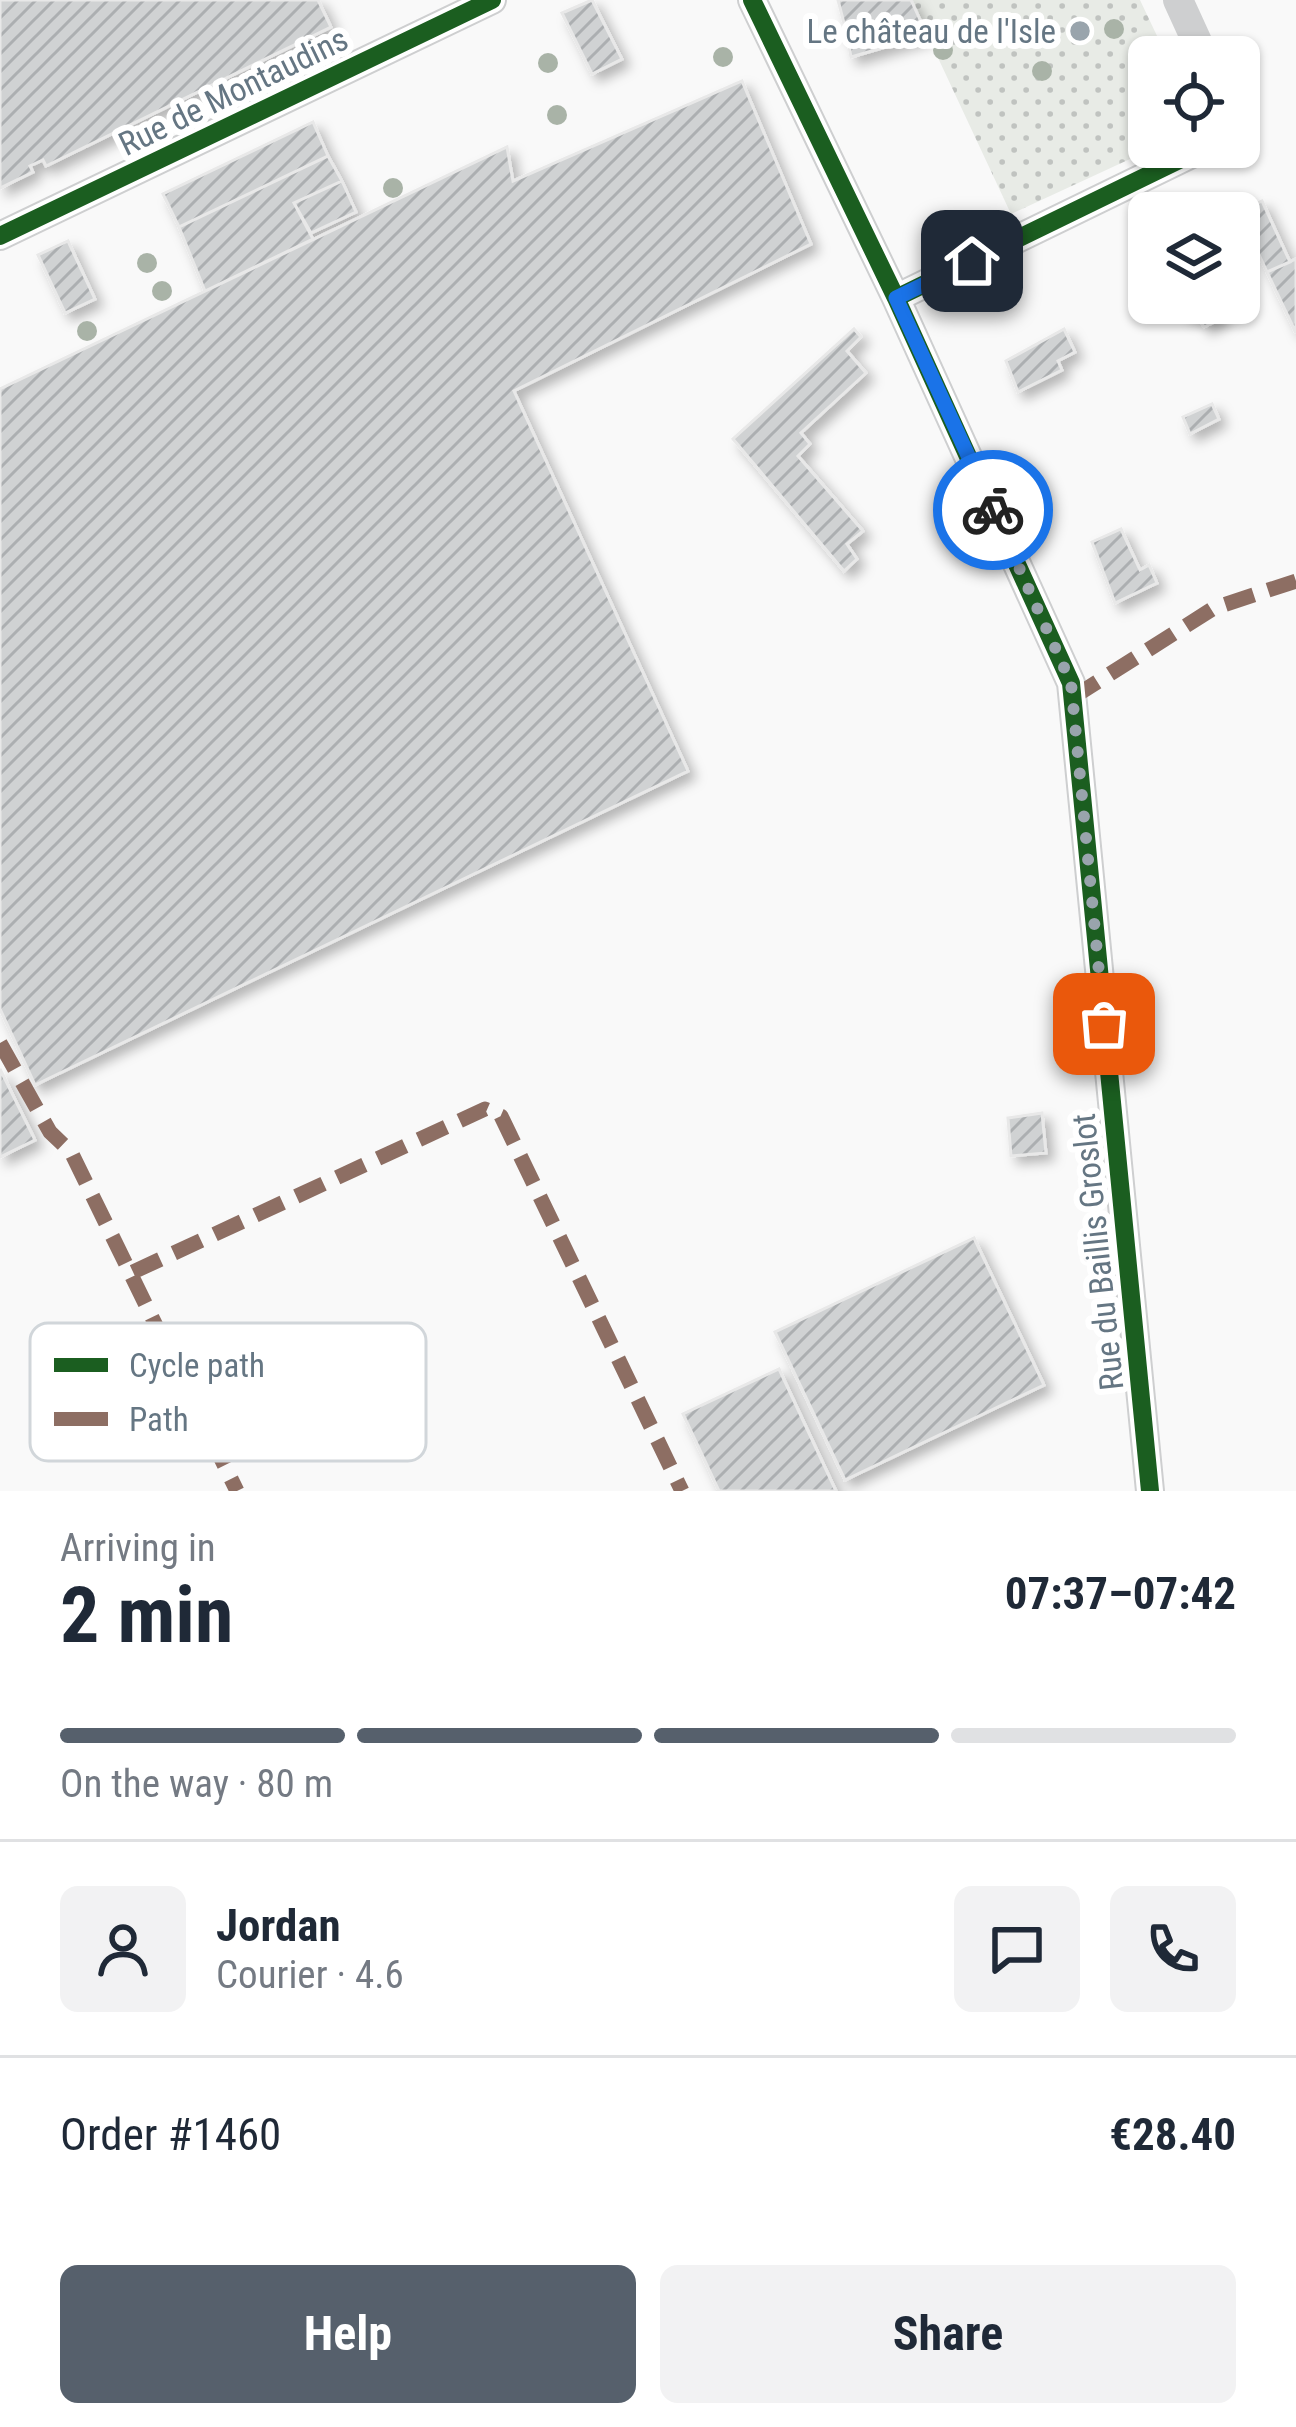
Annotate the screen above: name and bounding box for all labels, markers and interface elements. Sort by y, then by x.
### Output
place label: Le château de l'Isle [807,12,1056,51]
marker: Le château de l'Isle [1067,18,1093,44]
street label: Rue de Montaudins [112,19,354,164]
map controls [1128,36,1260,324]
button: locate [1128,36,1260,168]
button: layers [1128,192,1260,324]
pin [921,210,1023,312]
icon: home [939,228,1005,294]
courier [933,450,1053,570]
icon: bike [960,477,1026,543]
pin [1053,973,1155,1075]
icon: bag [1071,991,1137,1057]
street label: Rue du Baillis Groslot [1064,1112,1131,1392]
legend [30,1323,426,1461]
text: Cycle path [129,1346,265,1385]
text: Path [129,1400,189,1439]
text: Arriving in [60,1525,216,1571]
text: 07:37–07:42 [1005,1567,1236,1620]
text: 2 min [60,1570,233,1661]
text: On the way · 80 m [60,1761,333,1807]
button: person [60,1886,186,2012]
button: chat [954,1886,1080,2012]
button: phone [1110,1886,1236,2012]
text: Jordan [216,1899,341,1952]
text: Courier · 4.6 [216,1952,404,1998]
text: Order #1460 [60,2108,281,2161]
text: €28.40 [1109,2108,1236,2161]
button: Help [60,2265,636,2403]
button: Share [660,2265,1236,2403]

